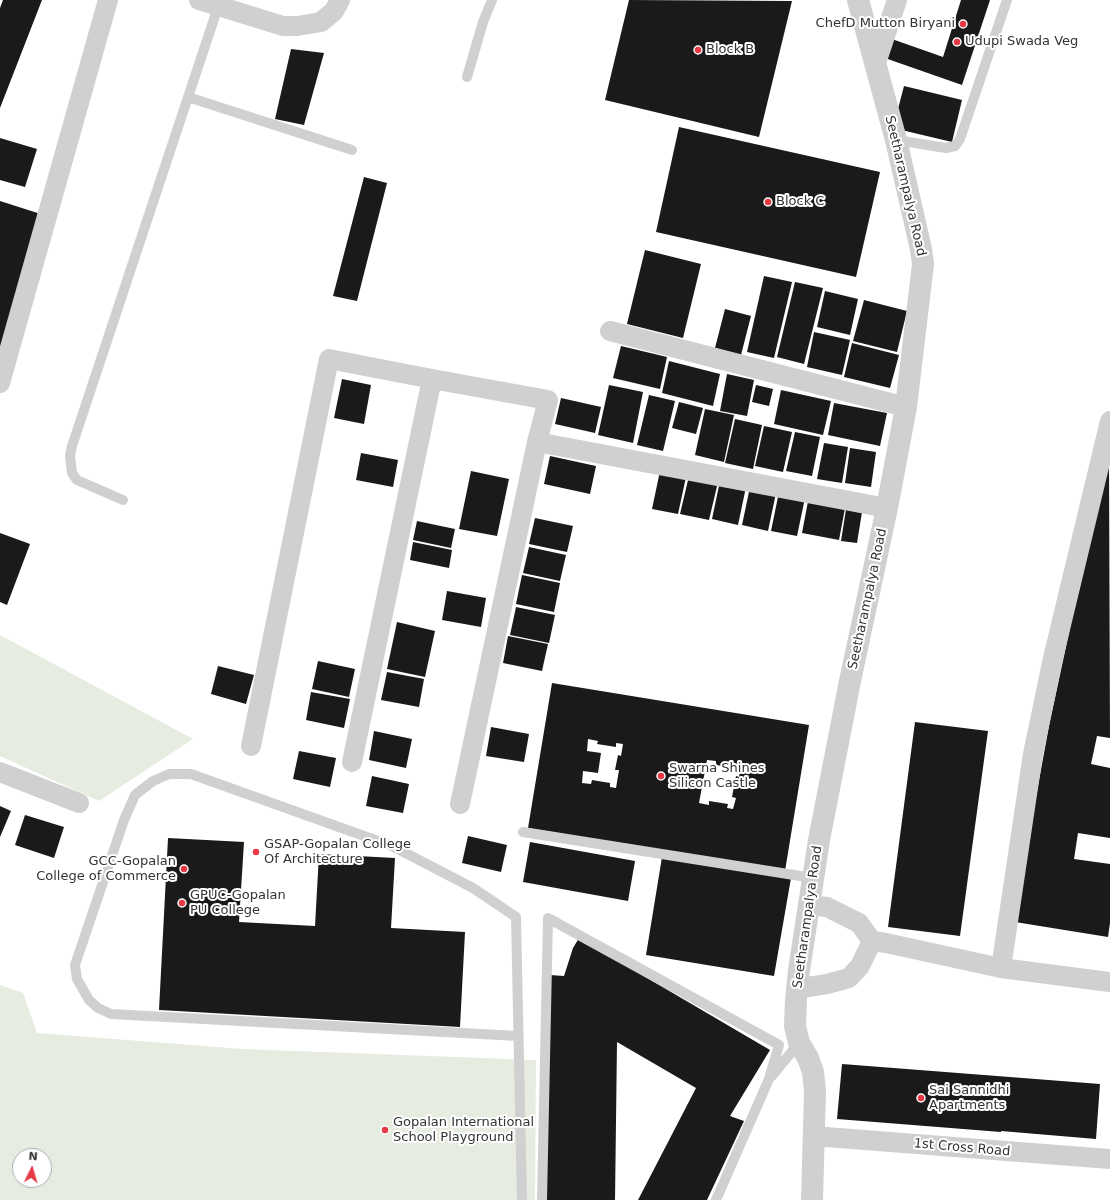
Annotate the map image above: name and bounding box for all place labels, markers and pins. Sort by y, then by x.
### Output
place label: ChefD Mutton Biryani [816,16,955,32]
marker: ChefD Mutton Biryani [958,19,968,29]
place label: Udupi Swada Veg [965,34,1078,50]
marker: Udupi Swada Veg [952,37,962,47]
place label: Block B [706,42,754,58]
marker: Block B [693,45,703,55]
place label: Block C [776,194,824,210]
marker: Block C [763,197,773,207]
place label: Swarna Shines Silicon Castle [669,761,764,792]
marker: Swarna Shines Silicon Castle [656,771,666,781]
place label: GSAP-Gopalan College Of Architecture [264,837,411,868]
marker: GSAP-Gopalan College Of Architecture [251,847,261,857]
place label: GCC-Gopalan College of Commerce [36,854,176,885]
marker: GCC-Gopalan College of Commerce [179,864,189,874]
place label: GPUC-Gopalan PU College [190,888,286,919]
marker: GPUC-Gopalan PU College [177,898,187,908]
place label: Sai Sannidhi Apartments [929,1083,1009,1114]
marker: Sai Sannidhi Apartments [916,1093,926,1103]
place label: Gopalan International School Playground [393,1115,534,1146]
marker: Gopalan International School Playground [380,1125,390,1135]

